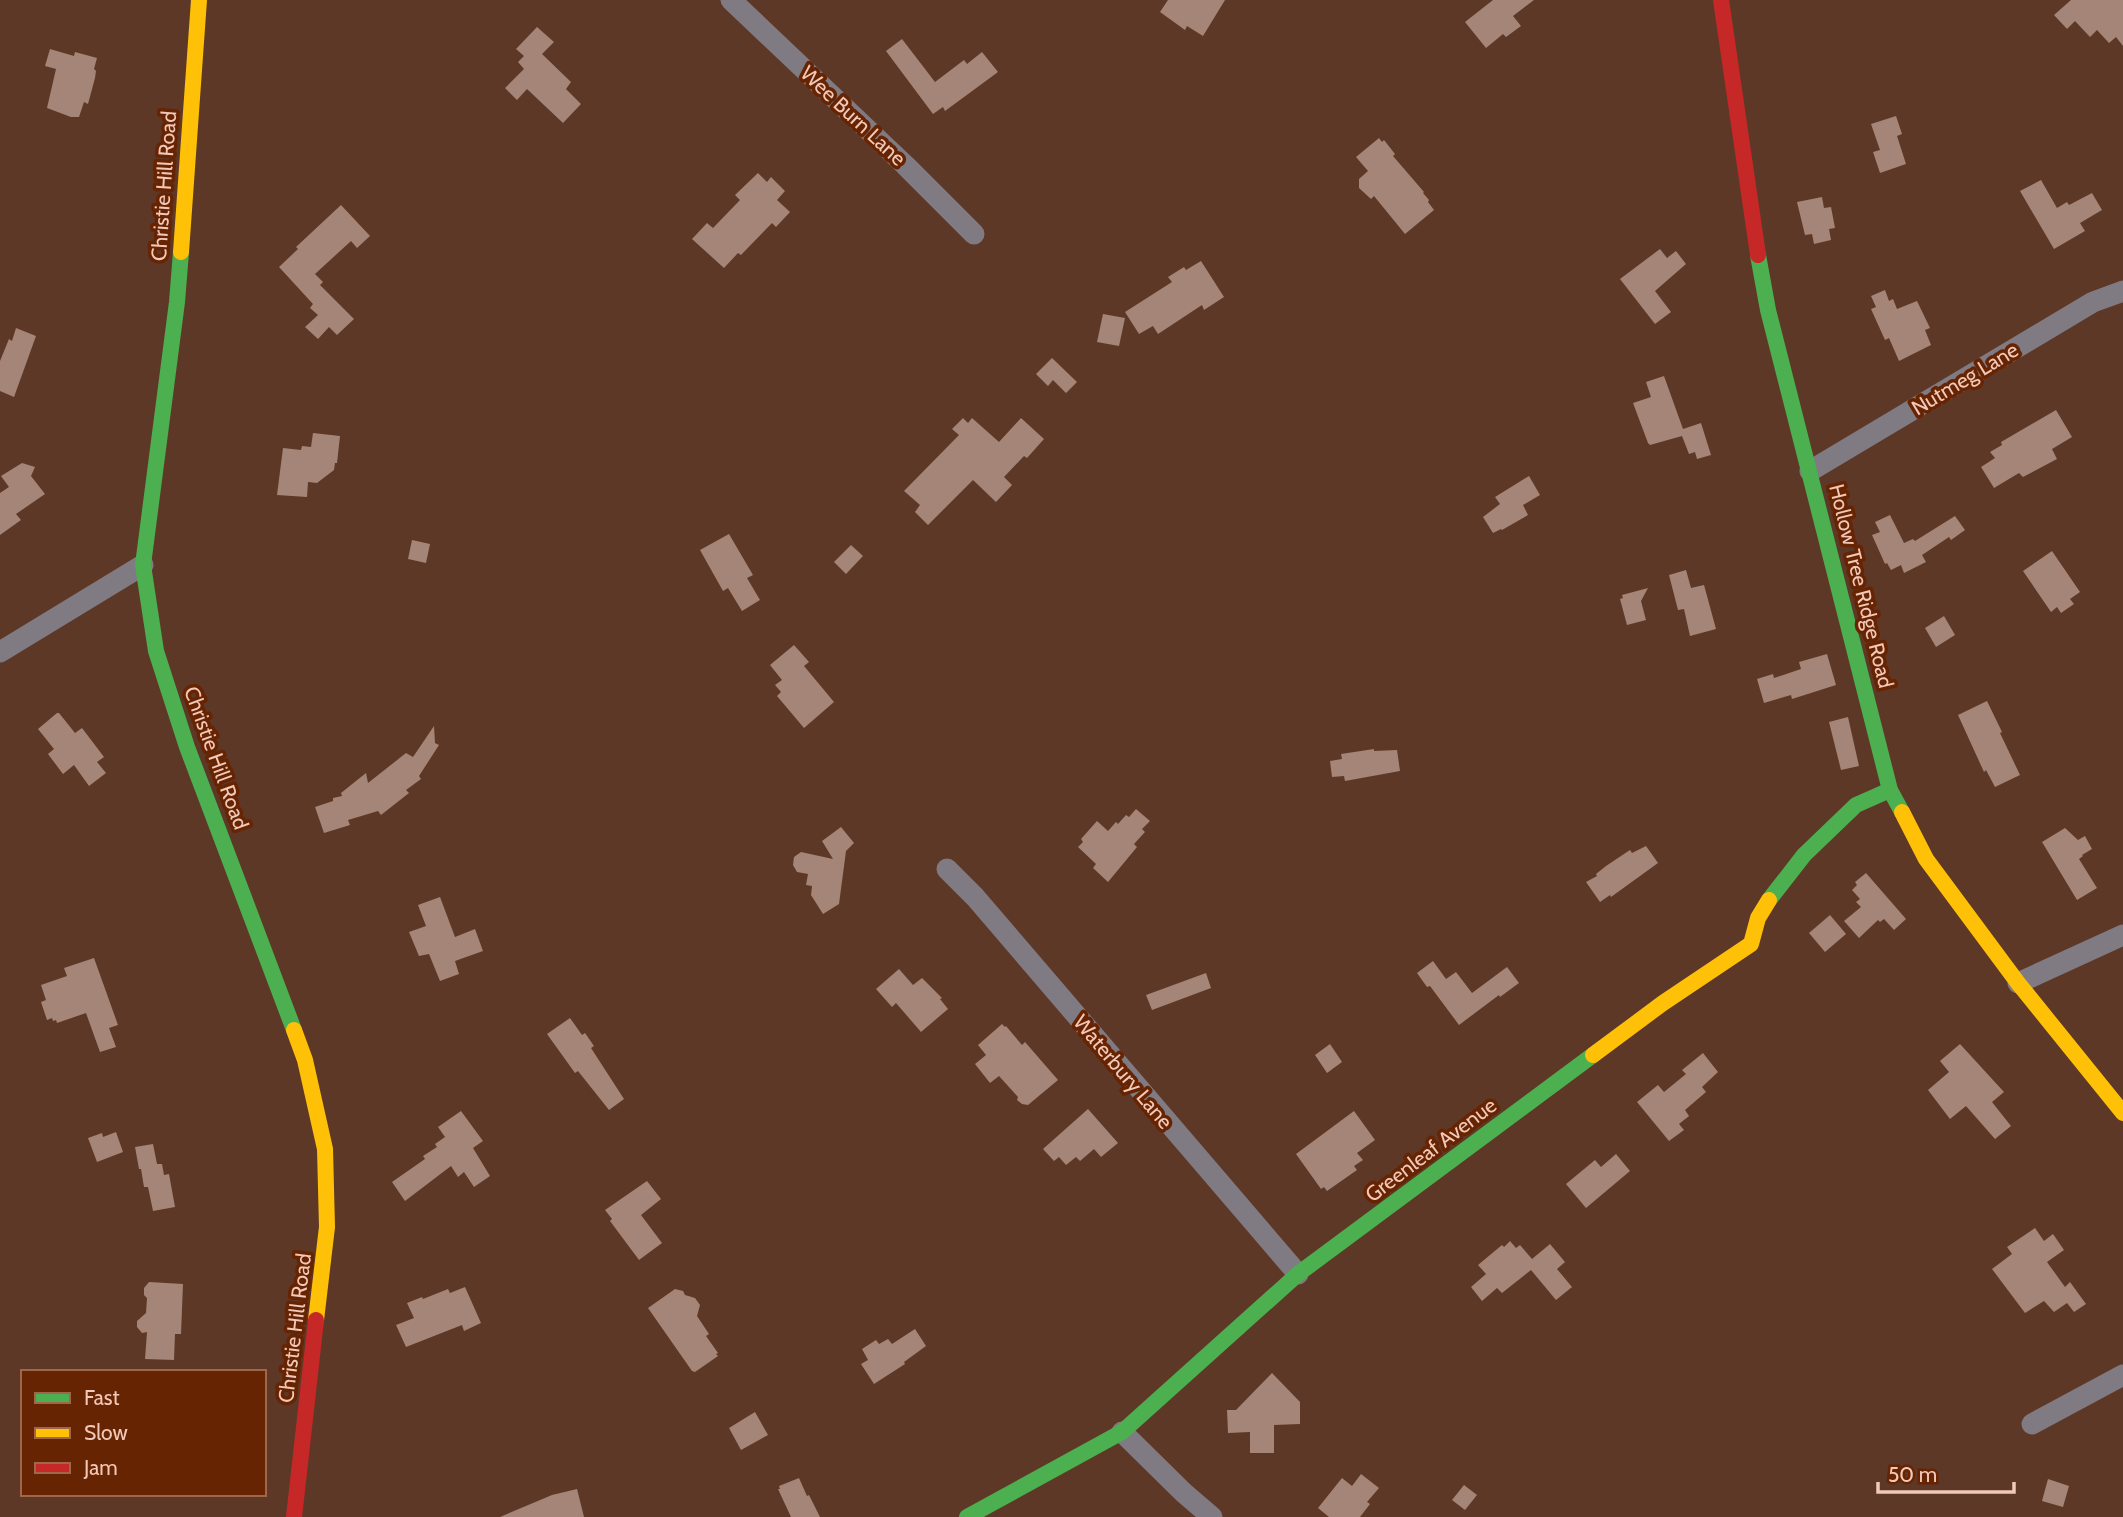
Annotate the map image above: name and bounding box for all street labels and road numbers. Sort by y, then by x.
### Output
street label: Wee Burn Lane [795,60,911,171]
street label: Christie Hill Road [146,110,181,262]
street label: Nutmeg Lane [1907,337,2023,420]
street label: Hollow Tree Ridge Road [1824,481,1899,690]
street label: Christie Hill Road [179,683,254,833]
street label: Waterbury Lane [1068,1010,1178,1134]
street label: Greenleaf Avenue [1360,1092,1501,1207]
street label: Christie Hill Road [273,1252,316,1404]

